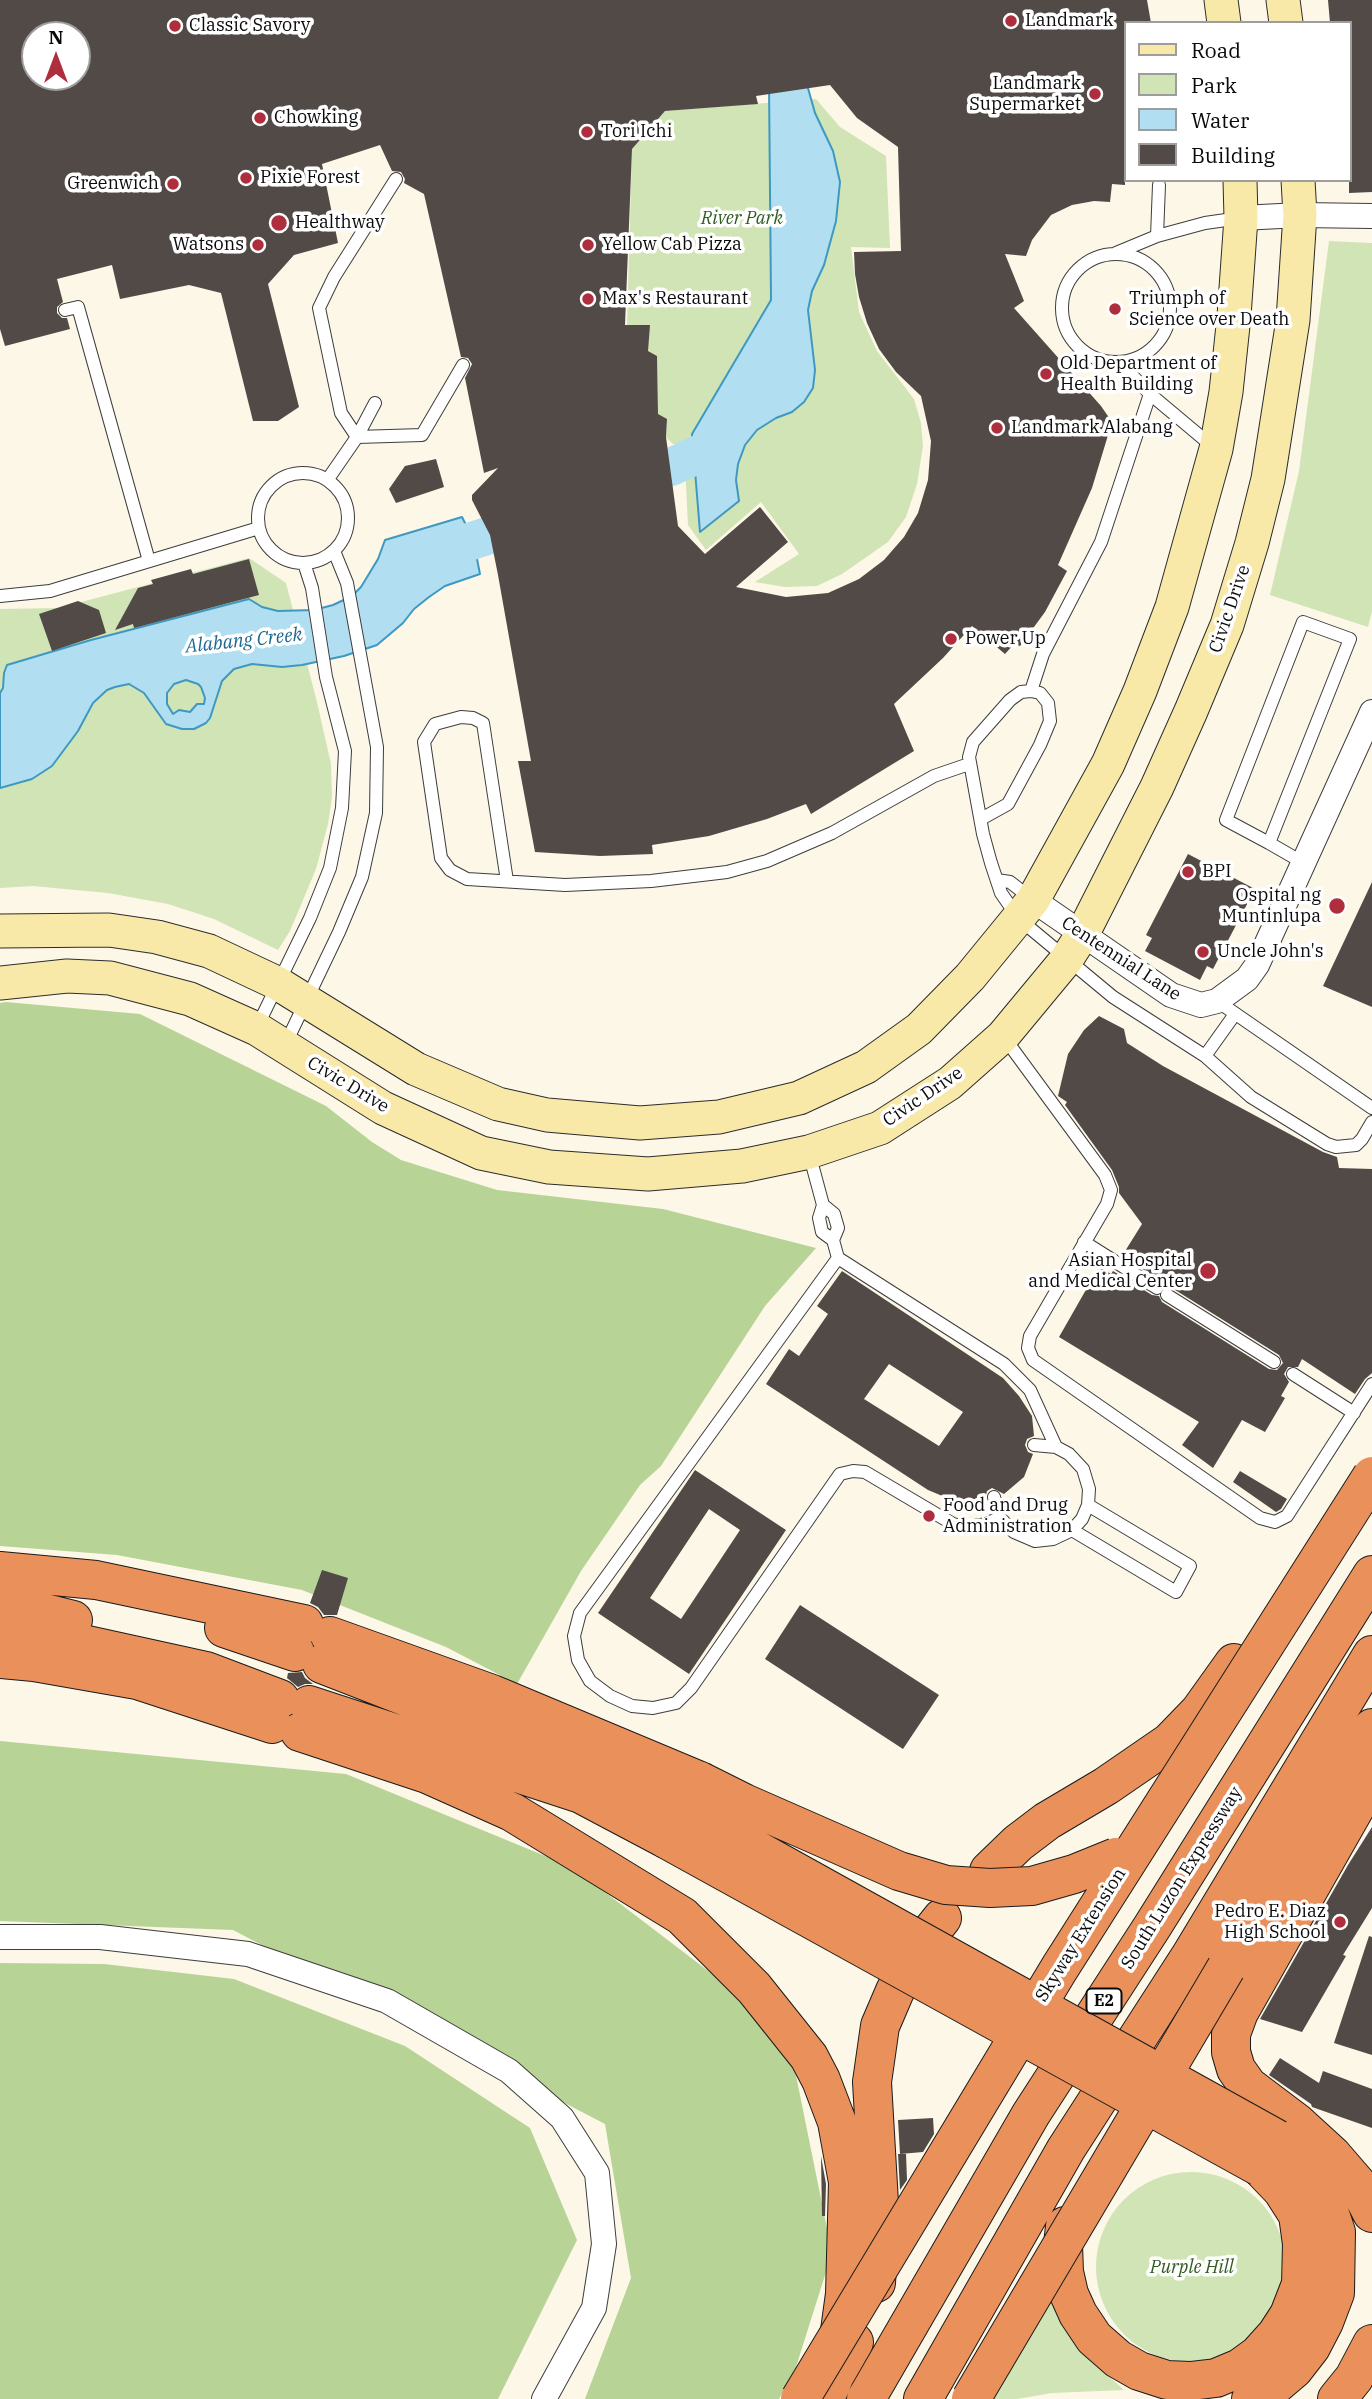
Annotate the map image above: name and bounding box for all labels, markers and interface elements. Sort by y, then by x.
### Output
place label: Landmark [1025,10,1113,32]
marker: Landmark [1003,13,1019,29]
place label: Classic Savory [189,15,310,37]
marker: Classic Savory [167,18,183,34]
north arrow [21,21,91,91]
legend [1124,21,1351,182]
text: N [48,25,64,49]
text: Road [1191,36,1241,64]
text: Park [1191,71,1237,99]
place label: Landmark Supermarket [969,73,1081,116]
marker: Landmark Supermarket [1087,86,1103,102]
text: Water [1191,106,1249,134]
place label: Chowking [274,107,358,129]
marker: Chowking [252,110,268,126]
place label: Tori Ichi [601,121,672,143]
marker: Tori Ichi [579,124,595,140]
text: Building [1191,141,1275,169]
place label: Pixie Forest [260,167,360,189]
marker: Pixie Forest [238,170,254,186]
place label: Greenwich [67,173,159,195]
marker: Greenwich [165,176,181,192]
park label: River Park [701,208,783,230]
place label: Healthway [295,212,385,234]
marker: Healthway [269,213,289,233]
place label: Watsons [172,234,244,256]
place label: Yellow Cab Pizza [602,234,742,256]
marker: Watsons [250,237,266,253]
marker: Yellow Cab Pizza [580,237,596,253]
place label: Max's Restaurant [602,288,748,310]
place label: Triumph of Science over Death [1129,288,1290,330]
marker: Max's Restaurant [580,291,596,307]
marker: Triumph of Science over Death [1107,301,1123,317]
place label: Old Department of Health Building [1060,353,1216,396]
marker: Old Department of Health Building [1038,366,1054,382]
place label: Landmark Alabang [1011,417,1173,439]
marker: Landmark Alabang [989,420,1005,436]
street label: Civic Drive [1205,562,1255,656]
water label: Alabang Creek [184,624,304,658]
place label: Power Up [965,628,1046,650]
marker: Power Up [943,631,959,647]
place label: BPI [1202,861,1232,883]
marker: BPI [1180,864,1196,880]
place label: Ospital ng Muntinlupa [1222,885,1321,928]
marker: Ospital ng Muntinlupa [1327,896,1347,916]
street label: Centennial Lane [1057,912,1185,1006]
place label: Uncle John's [1217,941,1324,963]
marker: Uncle John's [1195,944,1211,960]
street label: Civic Drive [303,1052,393,1118]
street label: Civic Drive [879,1062,967,1132]
place label: Asian Hospital and Medical Center [1028,1250,1192,1292]
marker: Asian Hospital and Medical Center [1198,1261,1218,1281]
place label: Food and Drug Administration [943,1495,1073,1538]
marker: Food and Drug Administration [921,1508,937,1524]
street label: South Luzon Expressway [1117,1783,1247,1973]
street label: Skyway Extension [1031,1864,1131,2006]
place label: Pedro E. Diaz High School [1214,1901,1326,1944]
marker: Pedro E. Diaz High School [1332,1914,1348,1930]
road number: E2 [1086,1988,1122,2013]
park label: Purple Hill [1150,2257,1234,2279]

